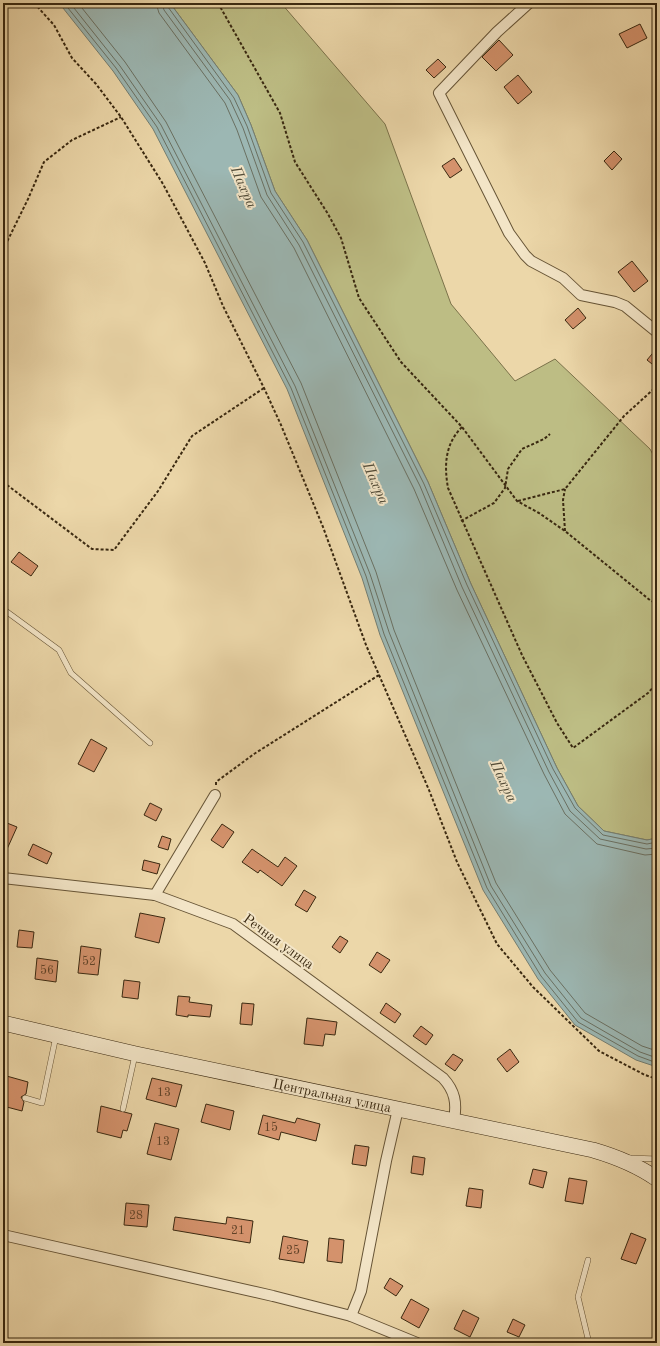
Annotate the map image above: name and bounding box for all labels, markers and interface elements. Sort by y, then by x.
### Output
water label: Пахра [226,163,259,211]
water label: Пахра [358,459,391,507]
water label: Пахра [486,757,519,805]
street label: Речная улица [240,912,316,972]
house number: 52 [82,955,96,968]
house number: 56 [40,964,54,977]
street label: Центральная улица [271,1077,393,1115]
house number: 13 [157,1087,171,1099]
house number: 15 [264,1121,278,1134]
house number: 13 [156,1136,170,1148]
house number: 28 [129,1210,143,1222]
house number: 21 [231,1225,245,1237]
house number: 25 [286,1244,300,1257]

